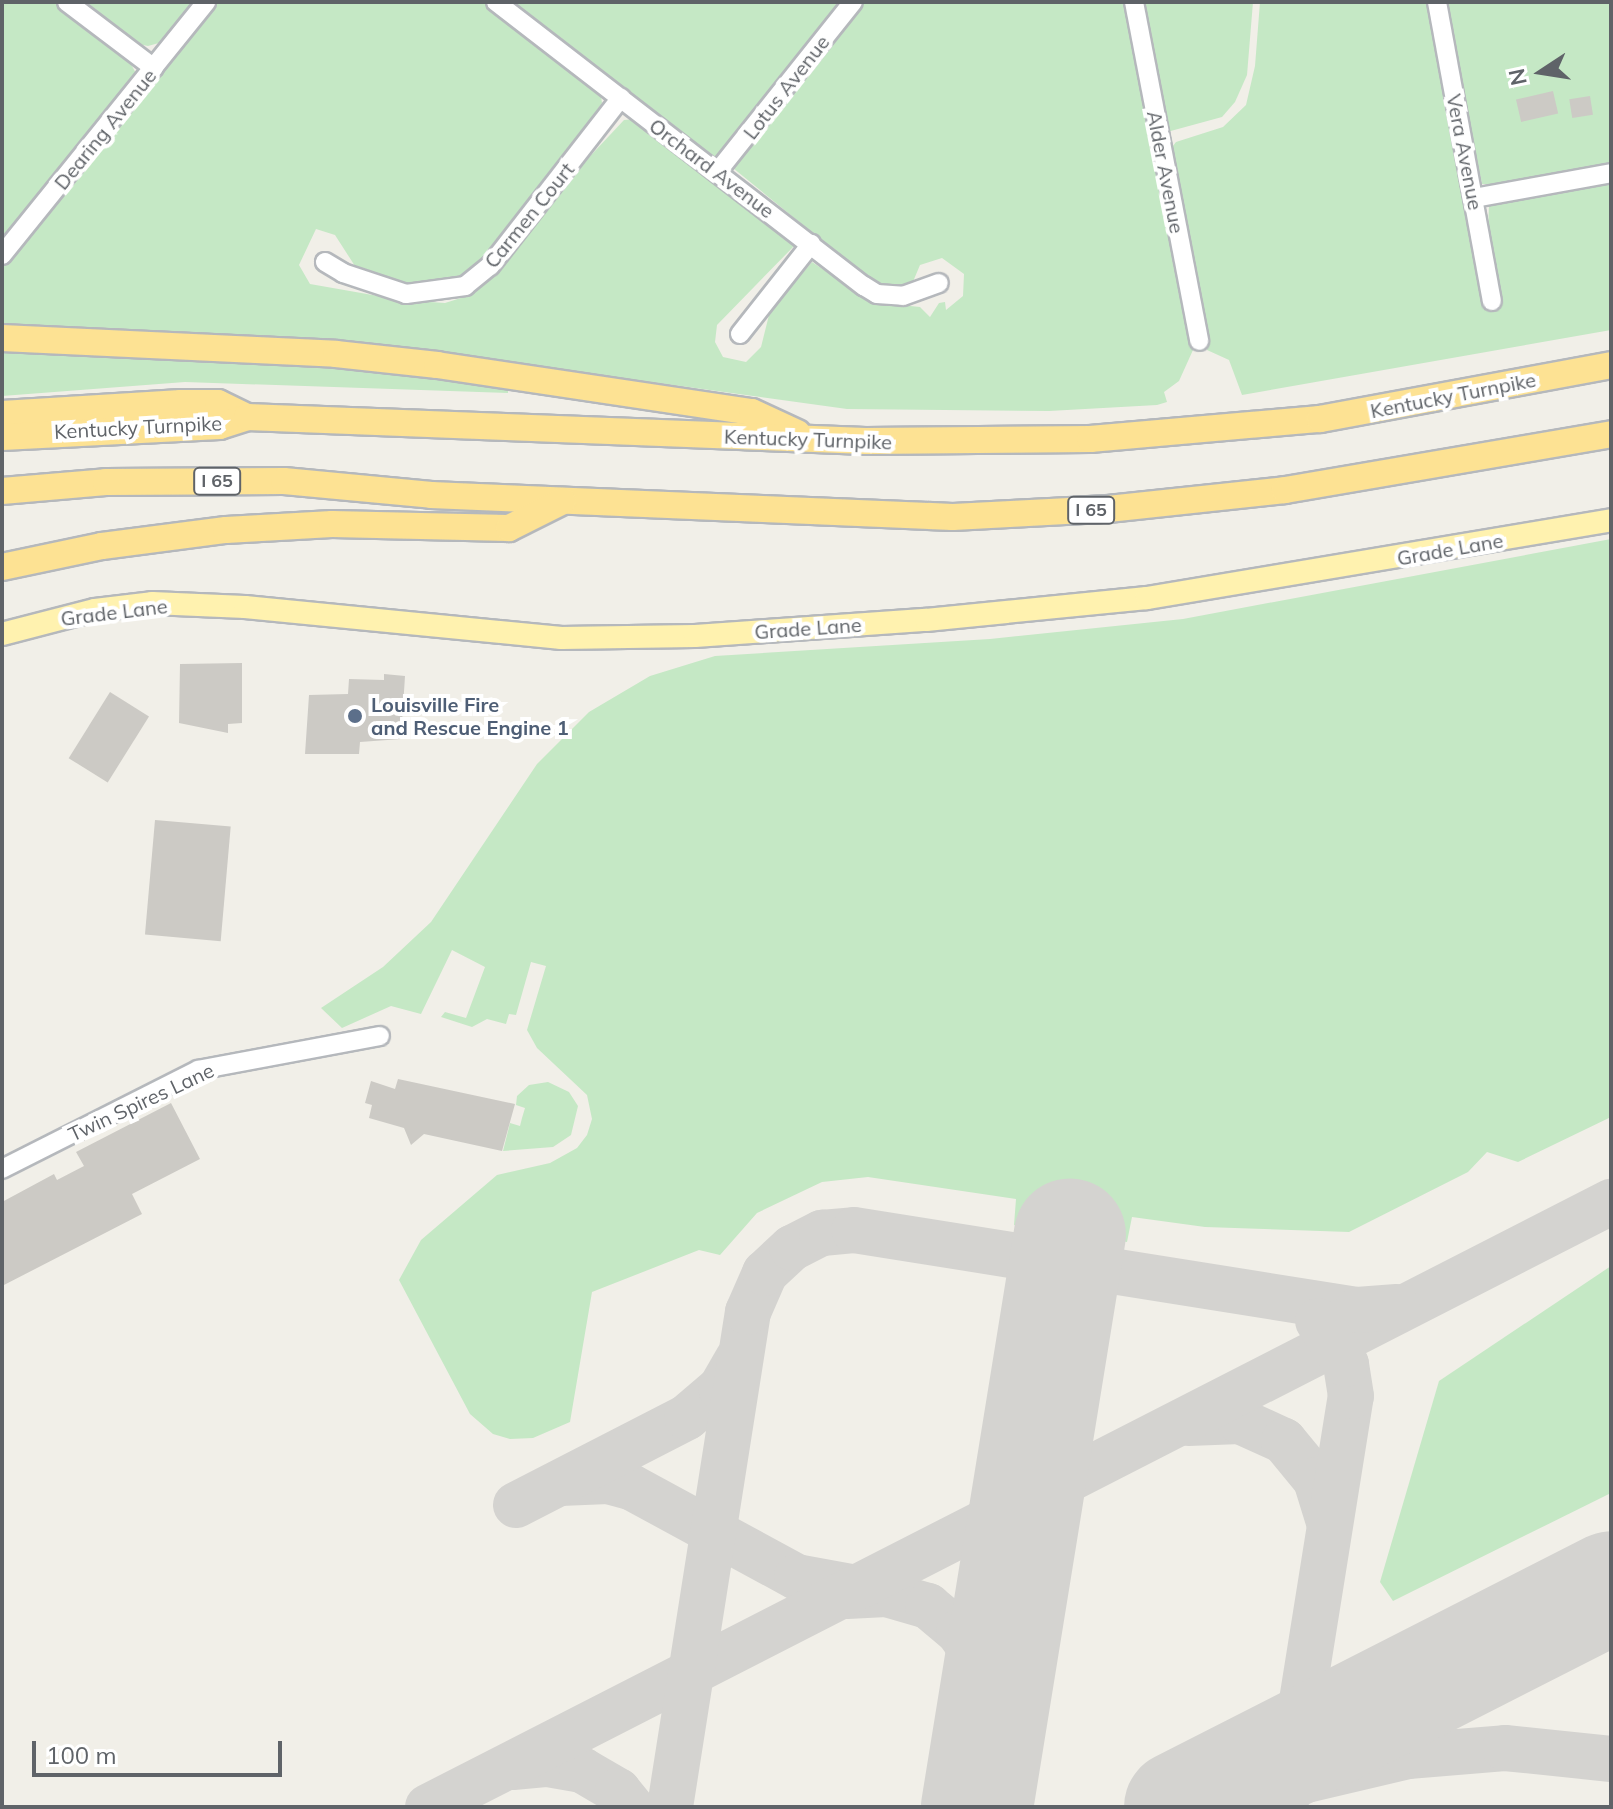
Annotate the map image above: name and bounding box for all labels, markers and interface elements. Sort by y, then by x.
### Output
street label: Lotus Avenue [738,30,834,144]
north arrow [1501,32,1581,112]
street label: Dearing Avenue [49,64,161,194]
text: N [1502,66,1533,88]
street label: Vera Avenue [1442,92,1488,212]
street label: Alder Avenue [1142,109,1190,235]
street label: Orchard Avenue [645,113,779,223]
street label: Carmen Court [479,157,579,273]
street label: Kentucky Turnpike [1368,367,1538,423]
street label: Kentucky Turnpike [53,411,223,443]
street label: Kentucky Turnpike [724,424,892,454]
road number: I 65 [193,467,241,495]
road number: I 65 [1067,496,1115,524]
street label: Grade Lane [1395,528,1505,570]
street label: Grade Lane [59,594,169,630]
street label: Grade Lane [754,612,862,644]
place label: Louisville Fire and Rescue Engine 1 [371,692,569,739]
marker: Louisville Fire and Rescue Engine 1 [346,707,364,725]
street label: Twin Spires Lane [64,1058,218,1146]
scale bar [36,1725,286,1775]
text: 100 m [46,1740,117,1770]

